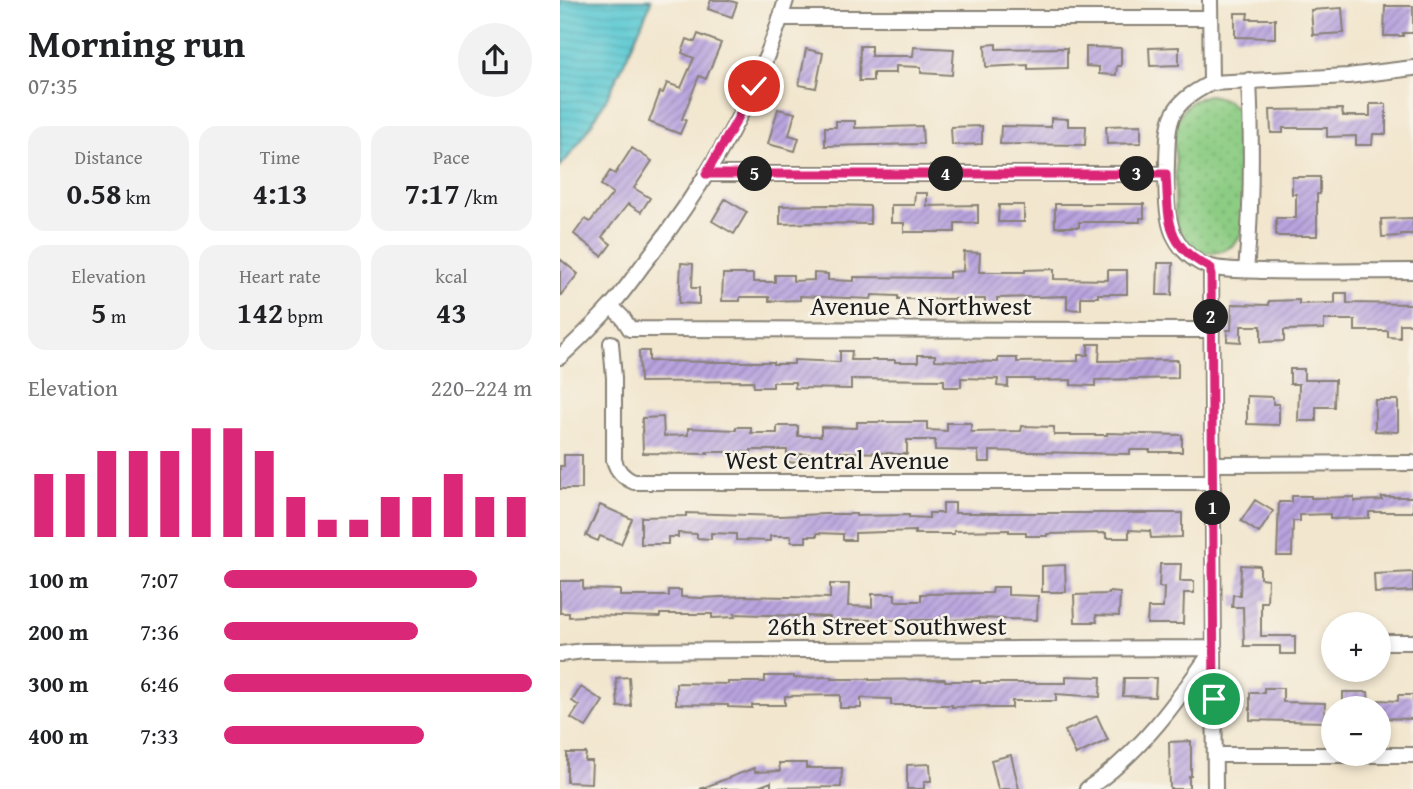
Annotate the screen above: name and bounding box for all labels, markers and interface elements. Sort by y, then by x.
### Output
text: Morning run [28,15,245,71]
button: share [458,23,532,97]
pin [724,56,784,116]
icon: check [735,67,773,105]
text: 07:35 [28,69,78,102]
text: Distance [75,143,143,171]
text: Time [260,143,300,171]
text: Pace [433,143,470,171]
pin: 5 [738,156,772,192]
pin: 4 [928,156,964,192]
pin: 3 [1120,156,1154,192]
text: 5 [750,159,759,187]
text: 4 [941,159,950,187]
text: 3 [1132,159,1141,187]
text: 0.58 [66,171,122,215]
text: 4:13 [252,171,308,215]
text: 7:17 [405,171,460,215]
text: km [122,183,151,211]
text: /km [460,183,498,211]
text: Elevation [71,262,146,290]
text: Heart rate [239,262,321,290]
text: kcal [435,262,468,290]
street label: Avenue A Northwest [810,286,1032,325]
text: 5 [91,290,107,334]
text: 142 [237,290,283,334]
text: 43 [436,290,467,334]
pin: 2 [1194,300,1228,334]
text: m [107,302,126,330]
text: bpm [283,302,323,330]
text: 2 [1206,302,1215,330]
text: Elevation [28,371,118,404]
text: 220–224 m [431,371,532,404]
street label: West Central Avenue [725,440,949,479]
pin: 1 [1196,490,1230,526]
text: 1 [1208,493,1217,521]
text: 100 m [28,563,89,596]
text: 7:07 [140,563,179,596]
street label: 26th Street Southwest [767,606,1007,645]
map controls [1321,612,1391,766]
button: + [1321,612,1391,682]
text: 200 m [28,615,89,648]
text: 7:36 [140,615,179,648]
text: 300 m [28,667,89,700]
text: 6:46 [140,667,179,700]
pin [1184,669,1244,729]
icon: arrive [1195,680,1233,718]
button: − [1321,696,1391,766]
text: 400 m [28,719,89,752]
text: 7:33 [140,719,179,752]

